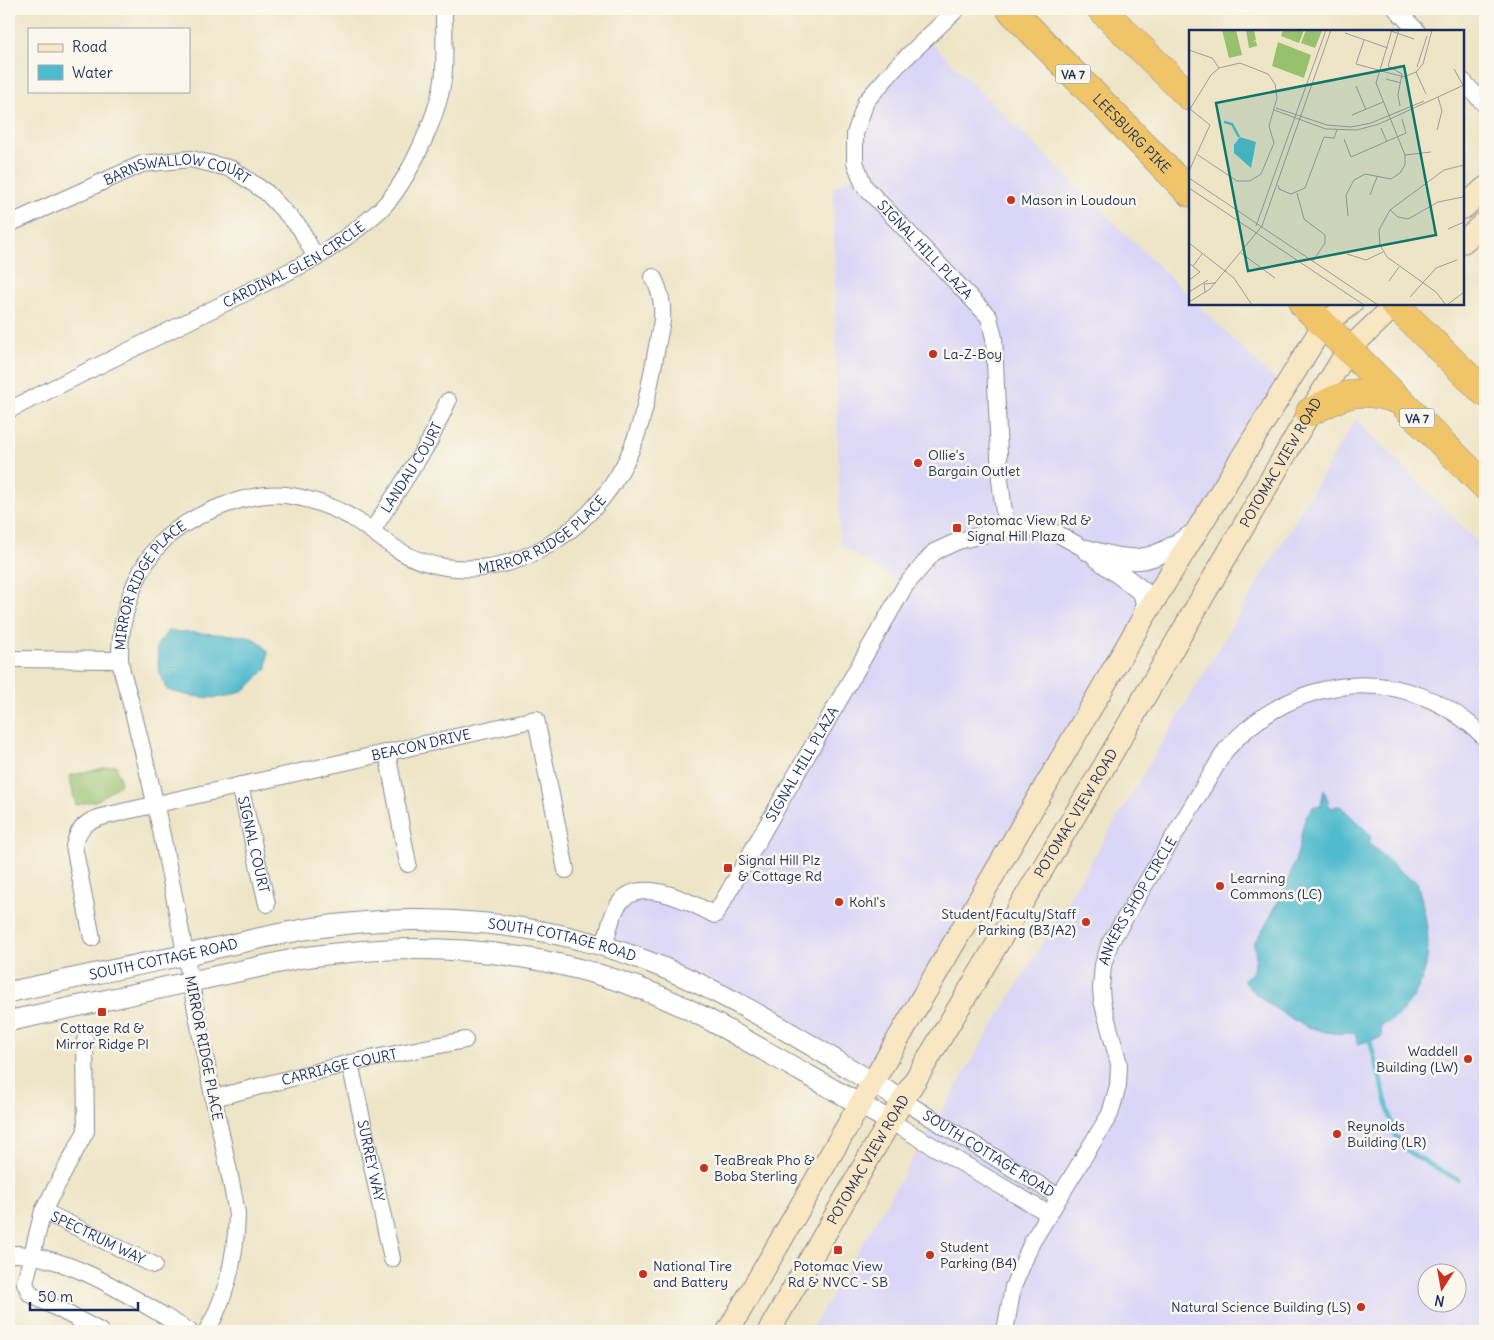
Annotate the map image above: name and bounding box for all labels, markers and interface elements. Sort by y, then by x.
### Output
legend [28,28,190,92]
inset map [1189,30,1464,305]
text: Road [72,37,107,56]
text: Water [72,63,113,82]
road number: VA 7 [1056,64,1090,84]
street label: LEESBURG PIKE [1089,90,1174,177]
text: BARNSWALLOW COURT [101,150,254,189]
street label: BARNSWALLOW COURT [100,176,252,192]
place label: Mason in Loudoun [1021,191,1136,209]
marker: Mason in Loudoun [1005,194,1017,206]
street label: SIGNAL HILL PLAZA [873,196,976,303]
street label: CARDINAL GLEN CIRCLE [220,217,369,312]
place label: La-Z-Boy [943,345,1002,363]
marker: La-Z-Boy [927,348,939,360]
street label: POTOMAC VIEW ROAD [1236,394,1326,531]
road number: VA 7 [1400,408,1434,428]
street label: LANDAU COURT [377,419,446,516]
place label: Ollie's Bargain Outlet [928,446,1021,480]
marker: Ollie's Bargain Outlet [912,457,924,469]
street label: MIRROR RIDGE PLACE [477,492,610,577]
place label: Potomac View Rd & Signal Hill Plaza [967,511,1091,545]
street label: MIRROR RIDGE PLACE [111,517,190,651]
marker: Potomac View Rd & Signal Hill Plaza [951,522,963,534]
street label: SIGNAL HILL PLAZA [762,703,842,825]
street label: BEACON DRIVE [370,725,472,765]
street label: POTOMAC VIEW ROAD [1030,745,1121,881]
street label: SIGNAL COURT [234,794,273,895]
street label: ANKERS SHOP CIRCLE [1095,833,1181,967]
place label: Signal Hill Plz & Cottage Rd [738,851,822,885]
marker: Signal Hill Plz & Cottage Rd [722,862,734,874]
place label: Learning Commons (LC) [1230,869,1322,903]
marker: Learning Commons (LC) [1214,880,1226,892]
place label: Kohl's [849,893,886,911]
marker: Kohl's [833,896,845,908]
place label: Student/Faculty/Staff Parking (B3/A2) [941,905,1076,939]
street label: SOUTH COTTAGE ROAD [487,915,639,965]
marker: Student/Faculty/Staff Parking (B3/A2) [1080,916,1092,928]
street label: SOUTH COTTAGE ROAD [87,934,240,984]
street label: MIRROR RIDGE PLACE [181,974,227,1122]
marker: Cottage Rd & Mirror Ridge Pl [96,1006,108,1018]
place label: Cottage Rd & Mirror Ridge Pl [55,1019,149,1053]
place label: Waddell Building (LW) [1376,1042,1458,1076]
street label: CARRIAGE COURT [279,1045,398,1089]
marker: Waddell Building (LW) [1462,1053,1474,1065]
street label: POTOMAC VIEW ROAD [823,1091,913,1228]
street label: SOUTH COTTAGE ROAD [920,1106,1058,1201]
place label: Reynolds Building (LR) [1347,1117,1426,1151]
street label: SURREY WAY [353,1118,389,1204]
marker: Reynolds Building (LR) [1331,1128,1343,1140]
place label: TeaBreak Pho & Boba Sterling [714,1151,815,1185]
marker: TeaBreak Pho & Boba Sterling [698,1162,710,1174]
street label: SPECTRUM WAY [48,1207,148,1268]
place label: Student Parking (B4) [940,1238,1017,1272]
marker: Potomac View Rd & NVCC - SB [832,1244,844,1256]
marker: Student Parking (B4) [924,1249,936,1261]
place label: National Tire and Battery [653,1257,732,1291]
place label: Potomac View Rd & NVCC - SB [788,1257,888,1291]
north arrow [1416,1262,1466,1312]
marker: National Tire and Battery [637,1268,649,1280]
scale bar [30,1280,138,1312]
text: 50 m [38,1287,73,1306]
text: N [1433,1291,1446,1311]
place label: Natural Science Building (LS) [1171,1298,1351,1316]
marker: Natural Science Building (LS) [1355,1301,1367,1313]

